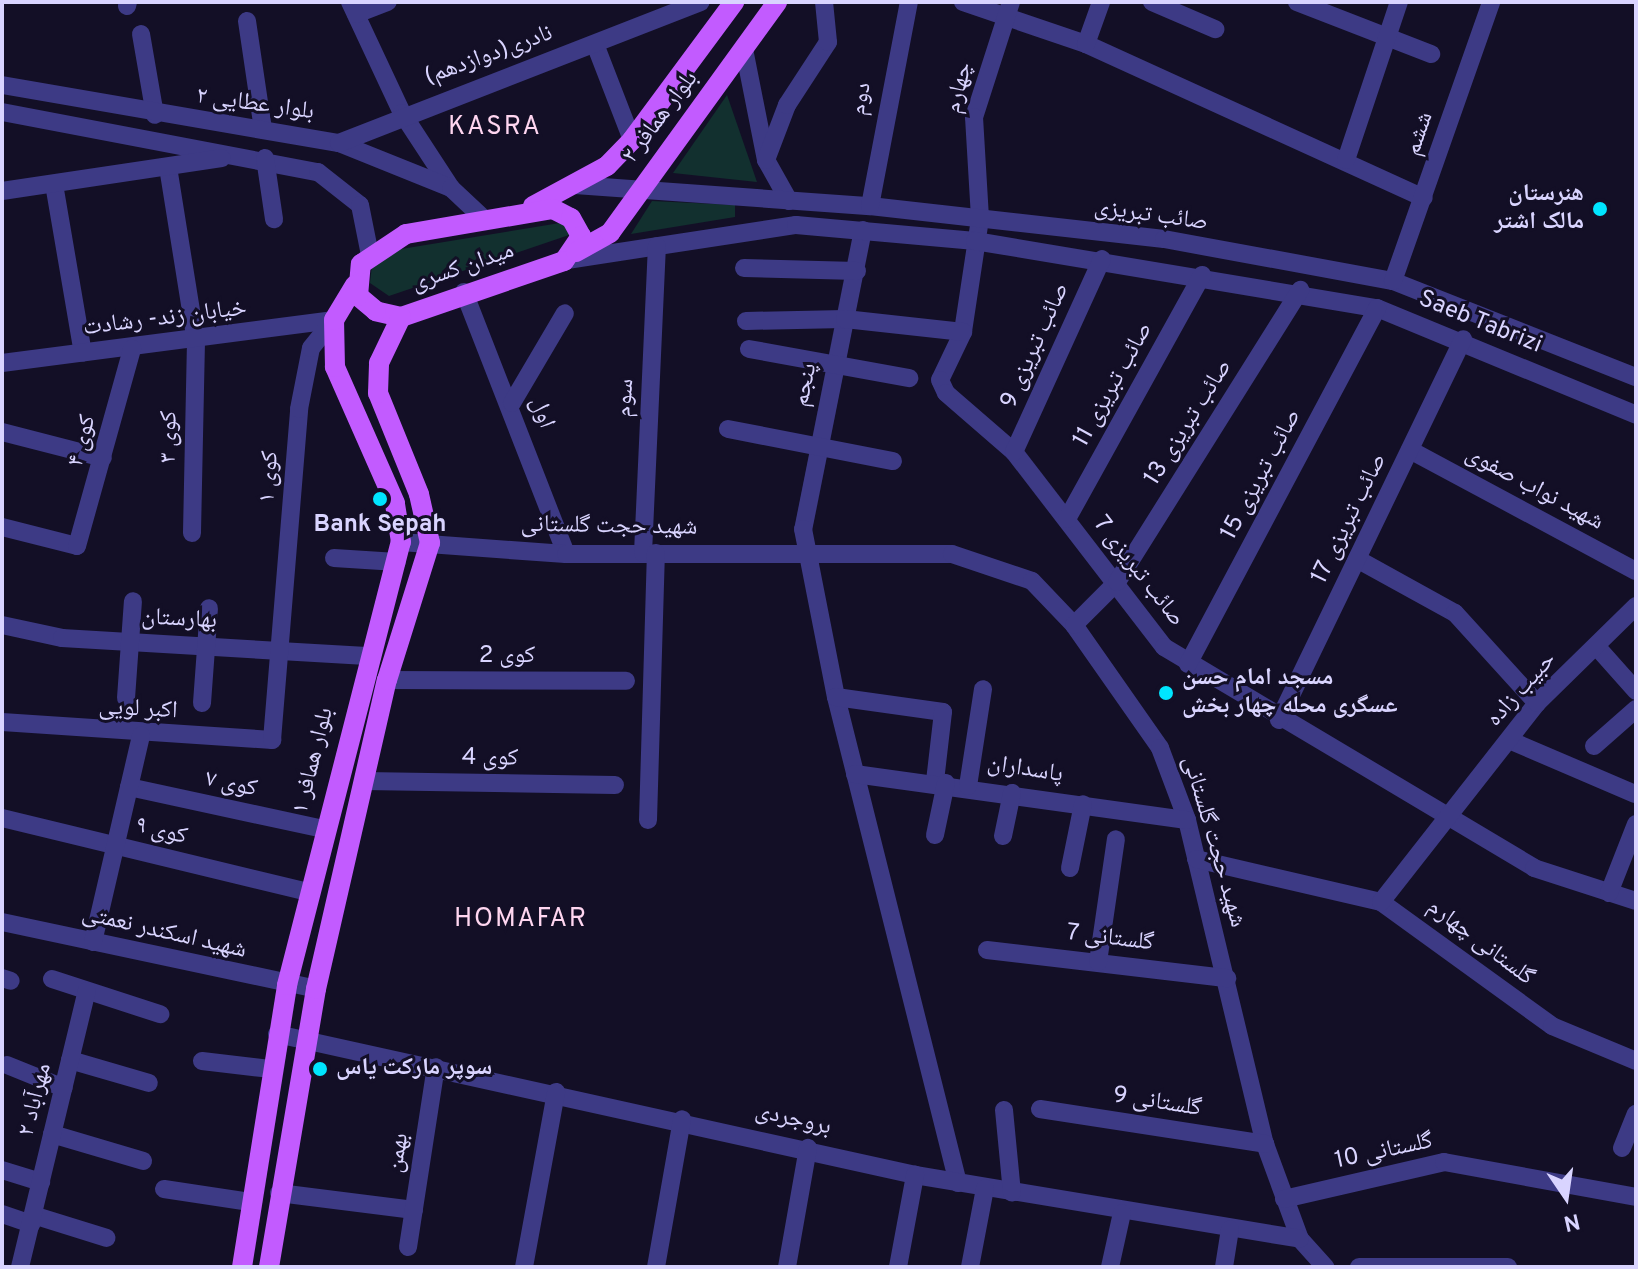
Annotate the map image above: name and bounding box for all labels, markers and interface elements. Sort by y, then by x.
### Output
street label: نادری(دوازدهم) [421,20,557,92]
street label: چهارم [940,60,980,116]
street label: بلوار همافر ۲ [617,66,705,170]
street label: دوم [845,80,879,118]
street label: بلوار عطایی ۲ [194,82,316,128]
street label: ششم [1399,108,1441,160]
district label: KASRA [448,112,542,144]
place label: هنرستان مالک اشتر [1494,181,1584,237]
street label: صائب تبریزی [1092,194,1210,238]
marker: هنرستان مالک اشتر [1591,200,1609,218]
street label: میدان کسری [408,237,518,299]
street label: صائب تبریزی 9 [996,279,1076,413]
street label: Saeb Tabrizi [1414,285,1546,361]
street label: خیابان زند- رشادت [82,295,248,343]
street label: صائب تبریزی 11 [1068,318,1160,452]
street label: صائب تبریزی 13 [1139,355,1239,491]
street label: پنجم [787,361,825,409]
street label: سوم [611,378,641,418]
street label: اول [522,393,560,433]
street label: صائب تبریزی 15 [1215,405,1309,545]
street label: کوی ۳ [155,411,185,463]
street label: کوی ۴ [62,412,104,470]
street label: شهید نواب صفوی [1460,440,1608,538]
street label: صائب تبریزی 17 [1306,449,1394,589]
street label: کوی ۱ [254,450,286,504]
marker: Bank Sepah [371,490,389,508]
street label: شهید حجت گلستانی [520,511,698,543]
street label: صائب تبریزی 7 [1086,511,1190,633]
place label: Bank Sepah [313,512,447,540]
street label: بهارستان [140,604,218,636]
street label: کوی 2 [479,643,535,671]
street label: حبیب زاده [1481,647,1563,733]
place label: مسجد امام حسن عسگری محله چهار بخش [1182,665,1398,721]
marker: مسجد امام حسن عسگری محله چهار بخش [1157,684,1175,702]
street label: اکبر لویی [98,694,178,726]
street label: بلوار همافر ۱ [287,705,341,817]
street label: کوی 4 [461,744,519,774]
street label: پاسداران [985,750,1065,790]
street label: شهید حجت گلستانی [1175,753,1251,931]
street label: کوی ۷ [202,765,260,805]
street label: کوی ۹ [132,812,190,852]
street label: گلستانی چهارم [1421,893,1539,993]
street label: شهید اسکندر نعمتی [79,900,249,966]
district label: HOMAFAR [454,904,588,936]
street label: گلستانی 7 [1065,919,1155,959]
place label: سوپر مارکت یاس [336,1055,492,1083]
street label: مهرآباد ۲ [13,1060,59,1140]
marker: سوپر مارکت یاس [311,1060,329,1078]
street label: گلستانی 9 [1111,1082,1203,1124]
street label: بروجردی [752,1097,834,1143]
street label: گلستانی 10 [1332,1128,1436,1176]
street label: بهمن [382,1131,416,1175]
north arrow [1526,1157,1606,1237]
text: N [1561,1206,1582,1236]

